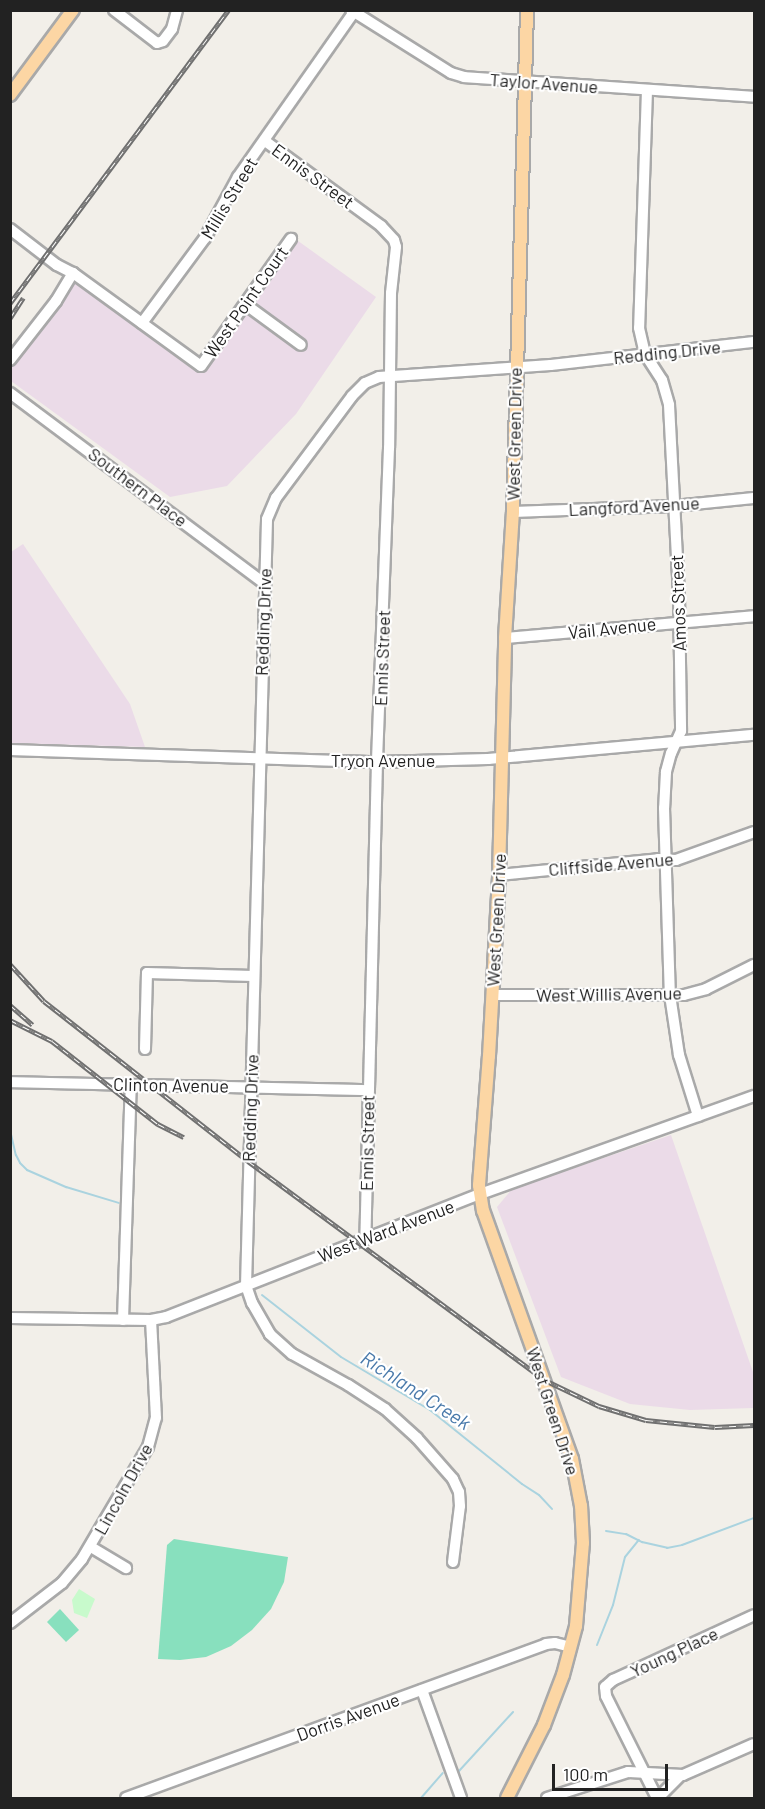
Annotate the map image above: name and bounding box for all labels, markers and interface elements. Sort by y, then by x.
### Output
street label: Taylor Avenue [489,68,599,98]
street label: Ennis Street [268,139,358,213]
street label: Millis Street [196,153,262,243]
street label: West Point Court [199,242,293,362]
street label: Redding Drive [612,336,722,368]
street label: West Green Drive [502,367,526,501]
street label: Southern Place [84,443,192,531]
street label: Langford Avenue [568,492,700,520]
street label: Amos Street [666,554,690,652]
street label: Redding Drive [250,568,276,676]
street label: Ennis Street [370,610,394,706]
street label: Vail Avenue [567,613,657,643]
street label: Tryon Avenue [331,749,435,771]
street label: Cliffside Avenue [547,848,675,880]
street label: West Green Drive [482,853,510,987]
street label: West Willis Avenue [536,982,682,1006]
street label: Redding Drive [237,1054,263,1162]
street label: Clinton Avenue [113,1073,229,1097]
street label: Ennis Street [355,1095,379,1191]
street label: West Ward Avenue [315,1195,457,1267]
street label: West Green Drive [522,1344,584,1478]
water label: Richland Creek [356,1346,476,1434]
street label: Lincoln Drive [89,1440,157,1538]
street label: Young Place [627,1622,721,1682]
street label: Dorris Avenue [294,1688,402,1746]
scale bar [555,1752,670,1790]
text: 100 m [563,1763,608,1785]

